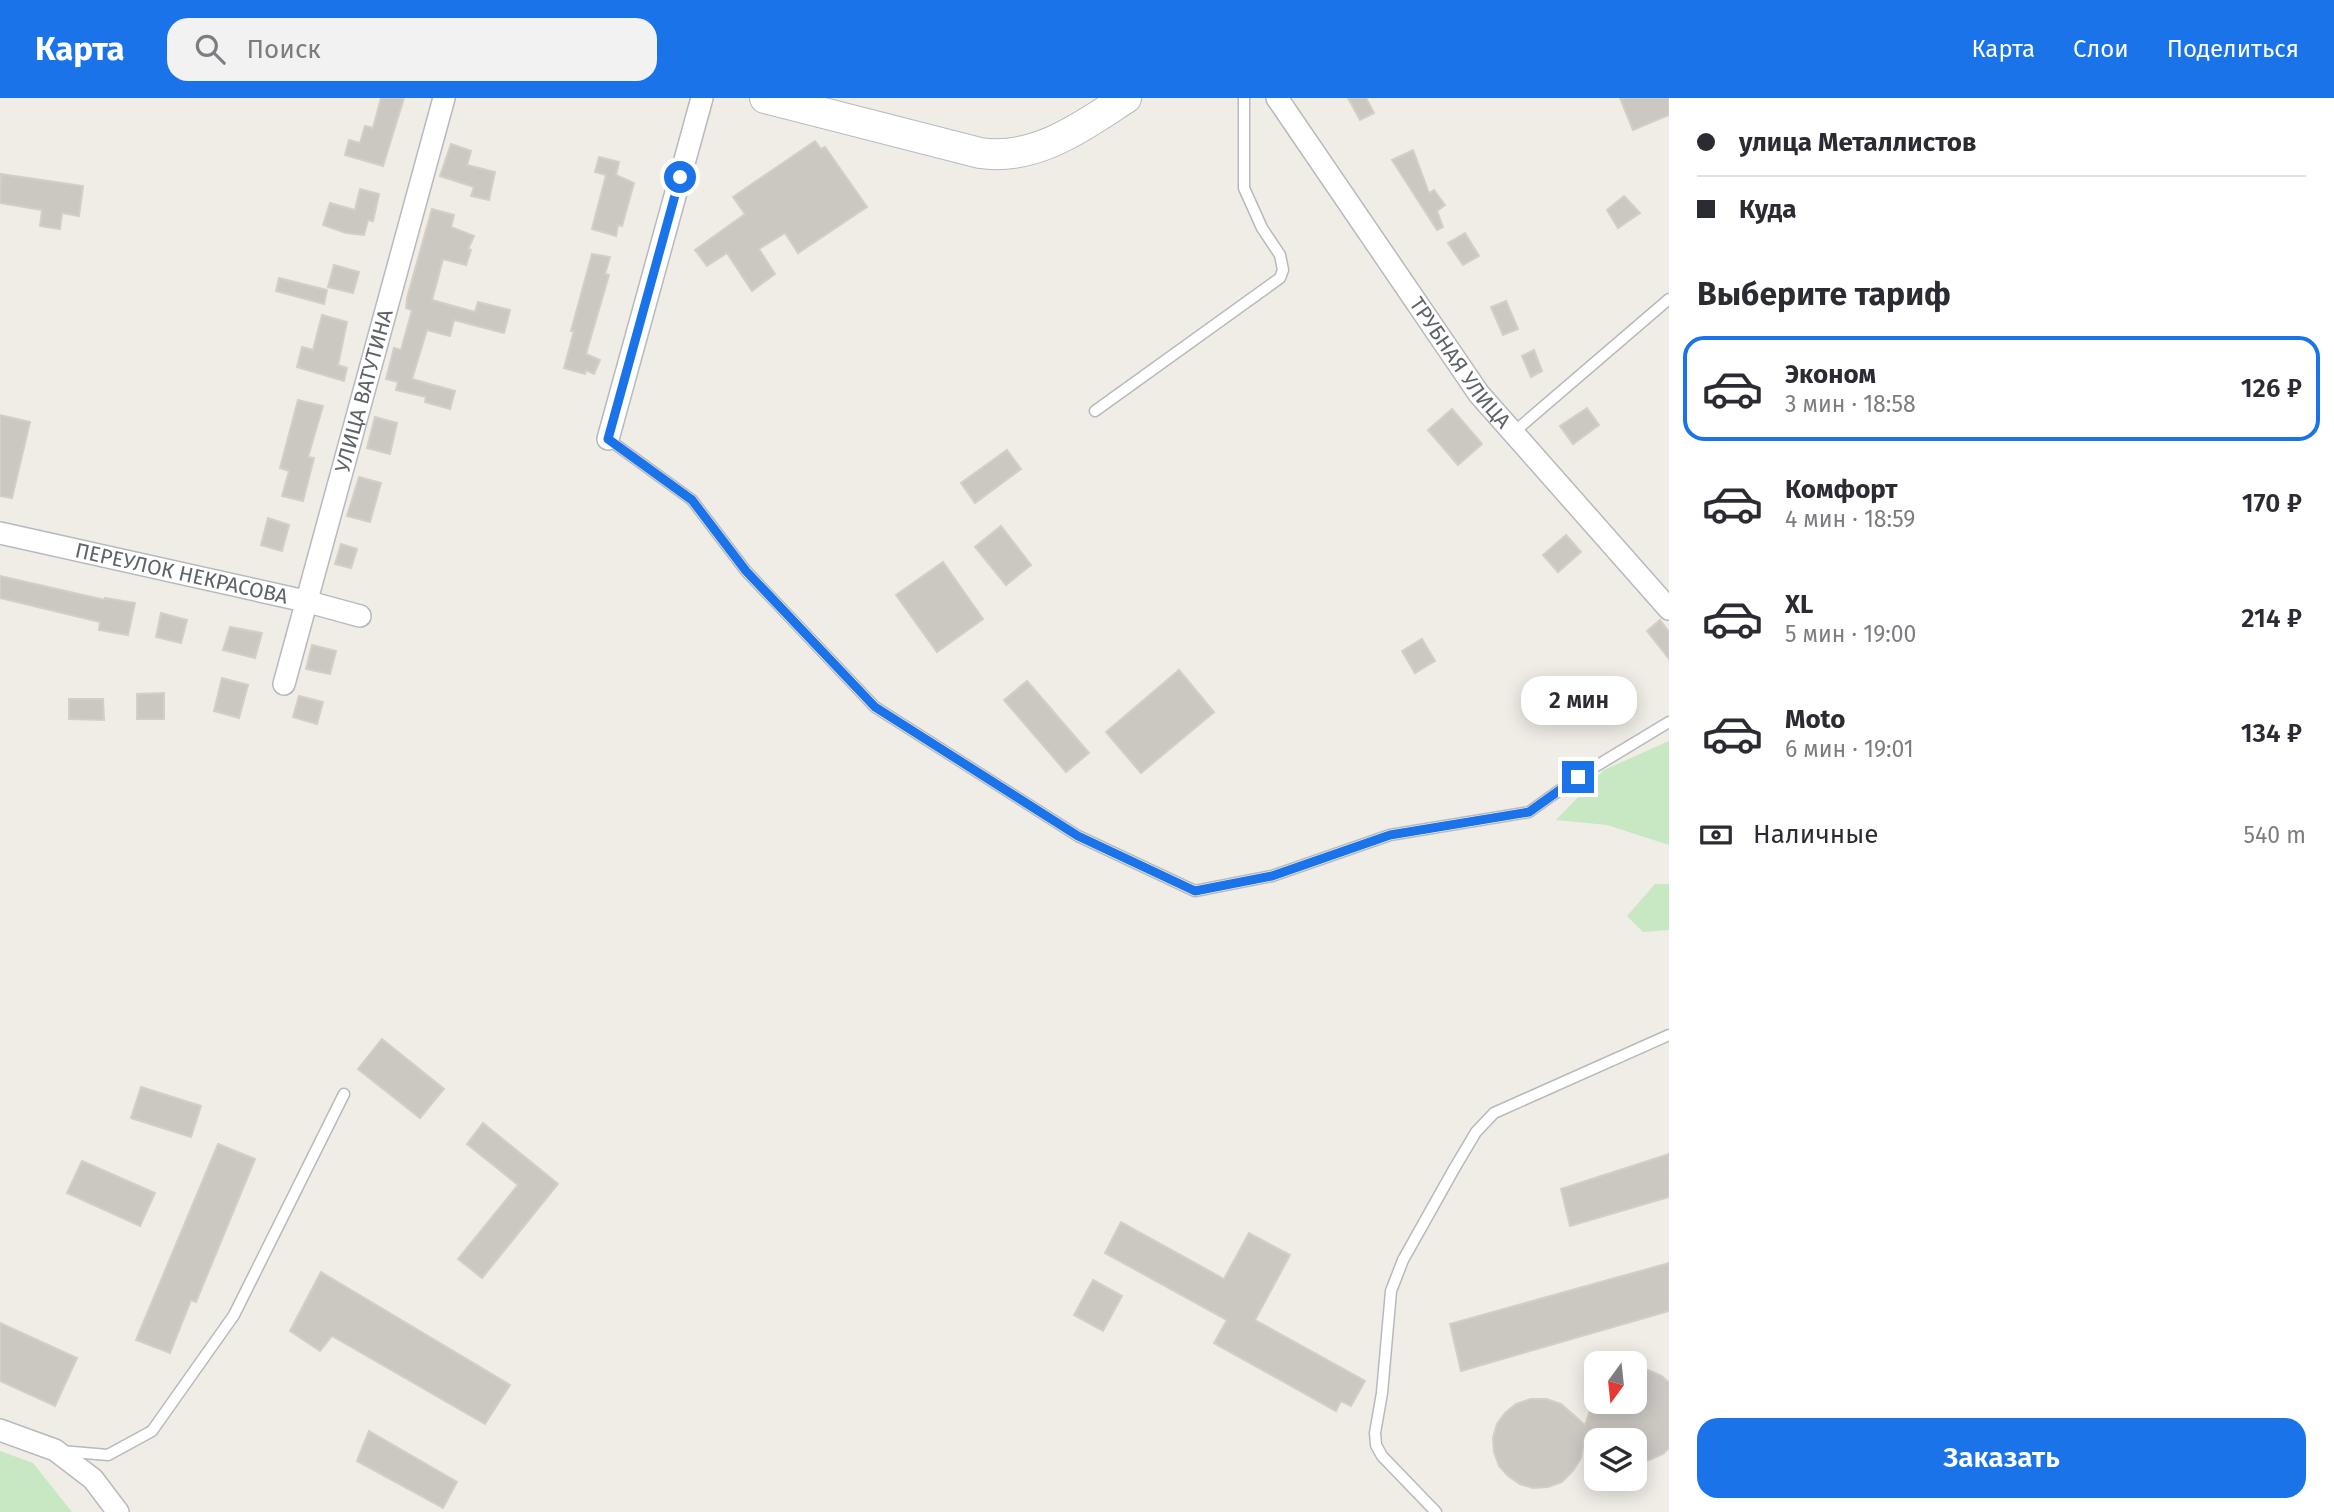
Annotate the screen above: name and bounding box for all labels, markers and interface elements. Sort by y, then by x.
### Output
search box [167,18,657,81]
text: Карта [35,29,125,69]
icon: search [191,30,229,68]
text: Поиск [247,34,321,65]
text: Карта [1971,35,2035,63]
text: Слои [2073,35,2129,63]
text: Поделиться [2167,35,2299,63]
text: улица Металлистов [1739,127,1976,158]
route start [664,161,696,193]
text: Куда [1739,194,1797,225]
text: Выберите тариф [1697,275,1951,313]
street label: ТРУБНАЯ УЛИЦА [1404,292,1516,434]
street label: УЛИЦА ВАТУТИНА [329,306,399,475]
icon: car [1701,357,1764,420]
text: Эконом [1785,359,1876,390]
text: 126 ₽ [2241,373,2302,404]
text: 3 мин · 18:58 [1785,390,1916,418]
icon: car [1701,472,1764,535]
text: Комфорт [1785,474,1898,505]
text: 170 ₽ [2242,488,2302,519]
text: 4 мин · 18:59 [1785,505,1915,533]
street label: ПЕРЕУЛОК НЕКРАСОВА [73,537,290,610]
icon: car [1701,587,1764,650]
text: XL [1785,589,1813,620]
text: 214 ₽ [2241,603,2302,634]
text: 5 мин · 19:00 [1785,620,1916,648]
callout: 2 мин [1520,676,1636,724]
text: 2 мин [1549,686,1609,714]
icon: car [1701,702,1764,765]
text: Moto [1785,704,1845,735]
text: 134 ₽ [2241,718,2302,749]
text: 6 мин · 19:01 [1785,735,1914,763]
route end [1562,761,1594,793]
icon: cash [1697,816,1735,854]
text: Наличные [1753,819,1878,850]
text: 540 m [2244,821,2306,849]
north arrow [1584,1351,1647,1414]
map controls [1584,1351,1647,1491]
button: Заказать [1697,1418,2306,1498]
button: layers [1584,1428,1647,1491]

